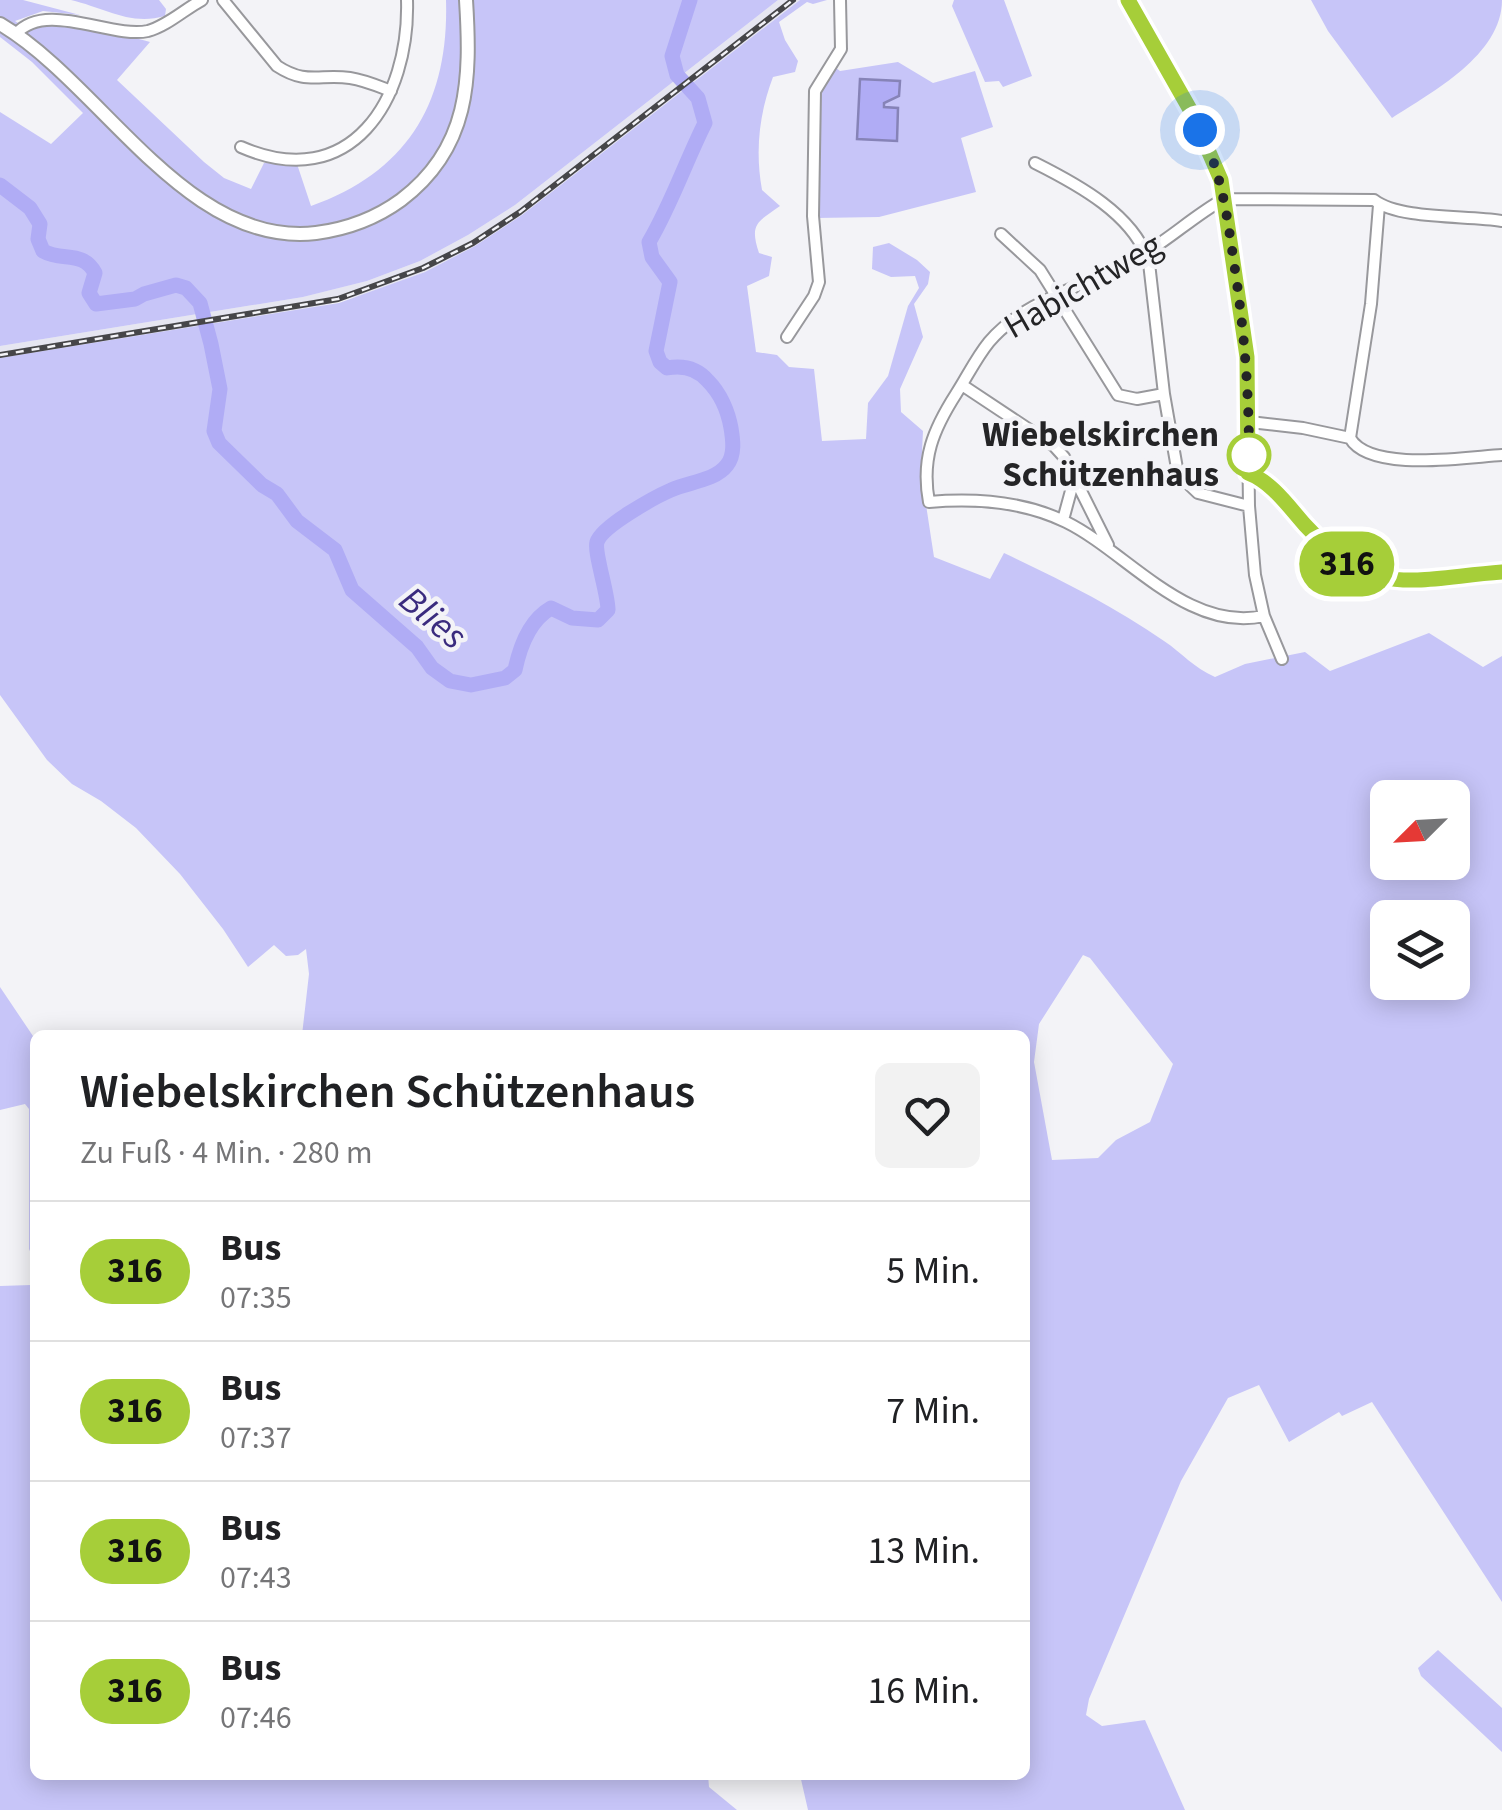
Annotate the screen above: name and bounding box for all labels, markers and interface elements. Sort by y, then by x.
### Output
your location [1175,105,1225,155]
street label: Habichtweg [995,220,1172,351]
place label: Wiebelskirchen Schützenhaus [982,410,1219,500]
marker: Wiebelskirchen Schützenhaus [1228,434,1270,476]
line badge: 316 [1290,532,1404,596]
text: 316 [1319,539,1375,589]
water label: Blies [387,574,479,662]
north arrow [1370,780,1470,880]
map controls [1370,780,1470,1000]
button: layers [1370,900,1470,1000]
text: Wiebelskirchen Schützenhaus [80,1058,695,1126]
button: heart [875,1063,980,1168]
text: Zu Fuß · 4 Min. · 280 m [80,1130,373,1176]
text: Bus [220,1221,281,1275]
text: 5 Min. [886,1244,980,1298]
text: 316 [107,1246,163,1296]
text: 07:35 [220,1275,292,1321]
text: Bus [220,1361,281,1415]
text: 7 Min. [886,1384,980,1438]
text: 316 [107,1386,163,1436]
text: 07:37 [220,1415,292,1461]
text: Bus [220,1501,281,1555]
text: 13 Min. [867,1524,980,1578]
text: 316 [107,1526,163,1576]
text: 07:43 [220,1555,292,1601]
text: Bus [220,1641,281,1695]
text: 16 Min. [867,1664,980,1718]
text: 316 [107,1666,163,1716]
text: 07:46 [220,1695,292,1741]

